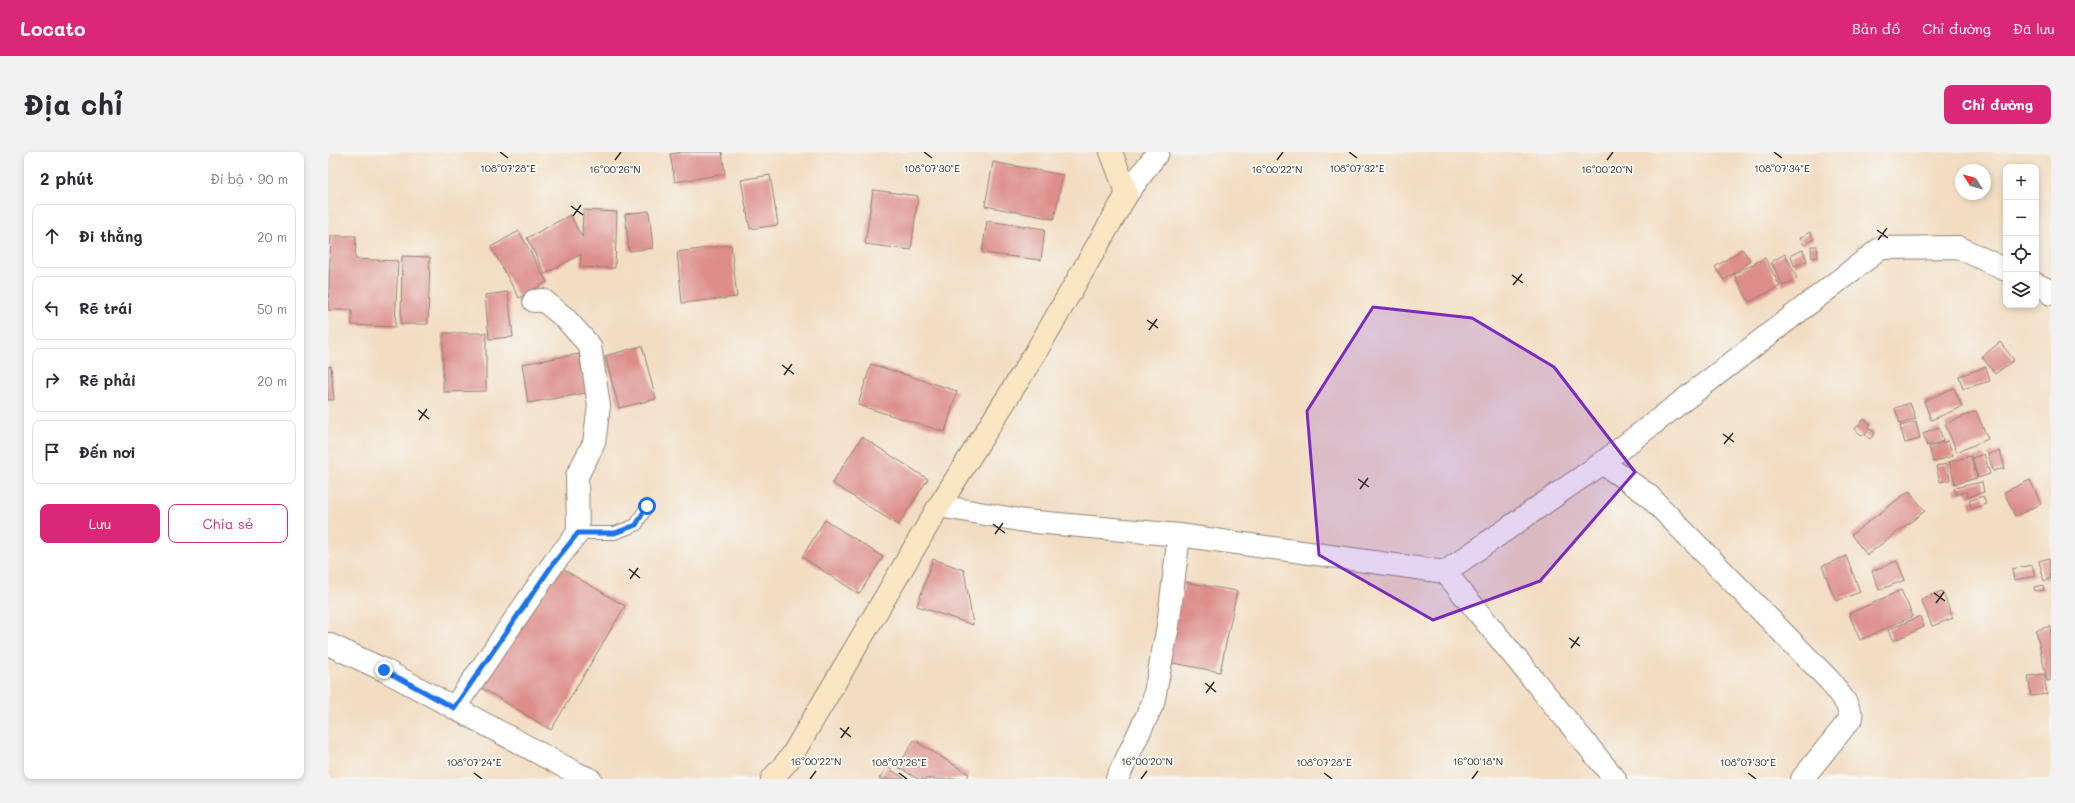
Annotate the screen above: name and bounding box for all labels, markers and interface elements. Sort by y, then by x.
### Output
text: Locato [20,16,86,41]
text: Bản đồ [1852,19,1900,38]
text: Chỉ đường [1922,19,1991,38]
text: Đã lưu [2013,19,2055,38]
button: Chỉ đường [1944,85,2051,124]
text: Địa chỉ [24,86,124,122]
text: 108°07'28"E [480,161,536,175]
text: 108°07'30"E [904,161,960,175]
text: 108°07'32"E [1329,161,1385,175]
text: 108°07'34"E [1754,161,1810,175]
text: 16°00'26"N [589,162,641,176]
text: 16°00'22"N [1252,162,1302,176]
text: 16°00'20"N [1581,162,1633,176]
north arrow [1955,164,1991,200]
map controls [2003,164,2039,308]
button: + [2003,164,2039,200]
text: 2 phút [40,167,94,189]
text: Đi bộ · 90 m [210,170,288,187]
button: − [2003,200,2039,236]
icon: ahead [41,225,63,247]
text: Đi thẳng [79,226,142,246]
text: 20 m [257,228,287,245]
button: locate [2003,236,2039,272]
button: layers [2003,272,2039,308]
icon: left [41,297,63,319]
text: Rẽ trái [79,298,132,318]
text: 50 m [257,300,287,317]
icon: right [41,369,63,391]
text: Rẽ phải [79,370,136,390]
text: 20 m [257,372,287,389]
icon: arrive [41,441,63,463]
text: Đến nơi [79,442,135,462]
route start [638,497,656,515]
button: Lưu [40,504,160,543]
button: Chia sẻ [168,504,288,543]
route end [375,661,393,679]
text: 16°00'22"N [791,754,841,768]
text: 16°00'20"N [1121,754,1173,768]
text: 16°00'18"N [1453,754,1503,768]
text: 108°07'24"E [446,755,502,769]
text: 108°07'26"E [871,755,927,769]
text: 108°07'28"E [1296,755,1352,769]
text: 108°07'30"E [1720,755,1776,769]

